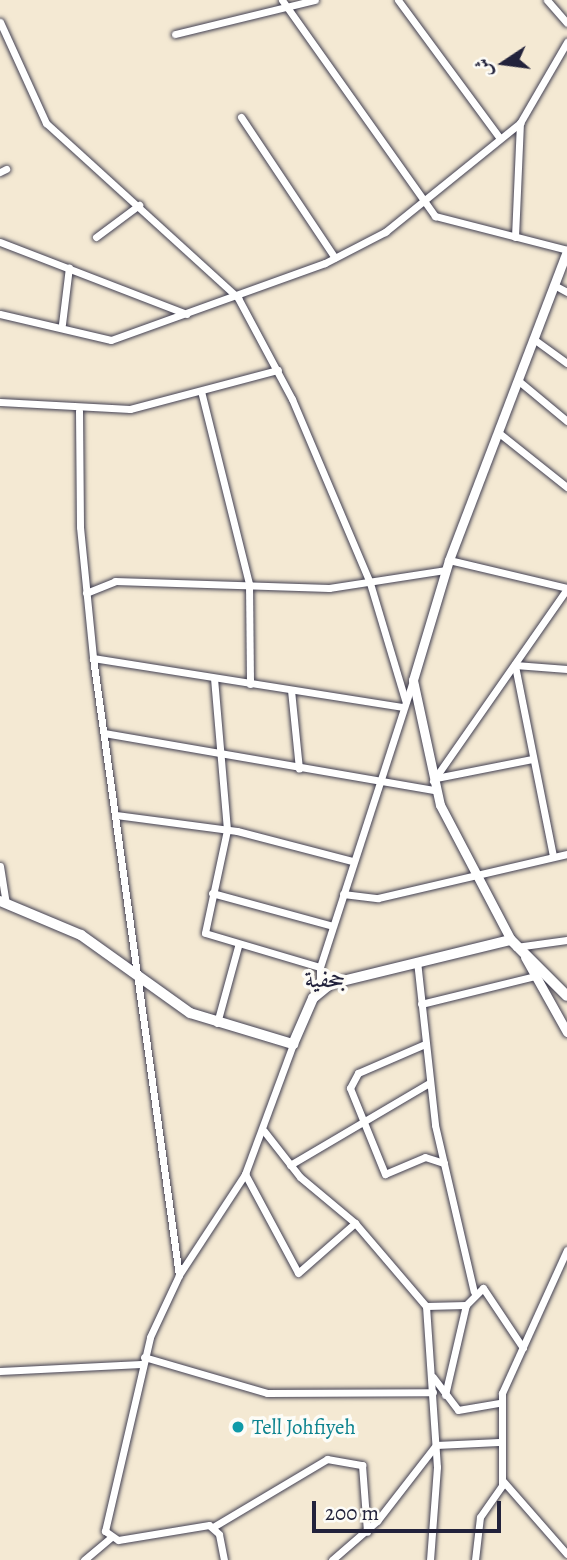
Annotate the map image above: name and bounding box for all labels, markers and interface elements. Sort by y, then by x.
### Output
north arrow [469,28,539,98]
text: ش [469,56,498,80]
district label: جحفية [304,966,346,994]
place label: Tell Johfiyeh [252,1414,356,1440]
marker: Tell Johfiyeh [230,1419,246,1435]
scale bar [315,1486,504,1530]
text: 200 m [325,1499,379,1527]

